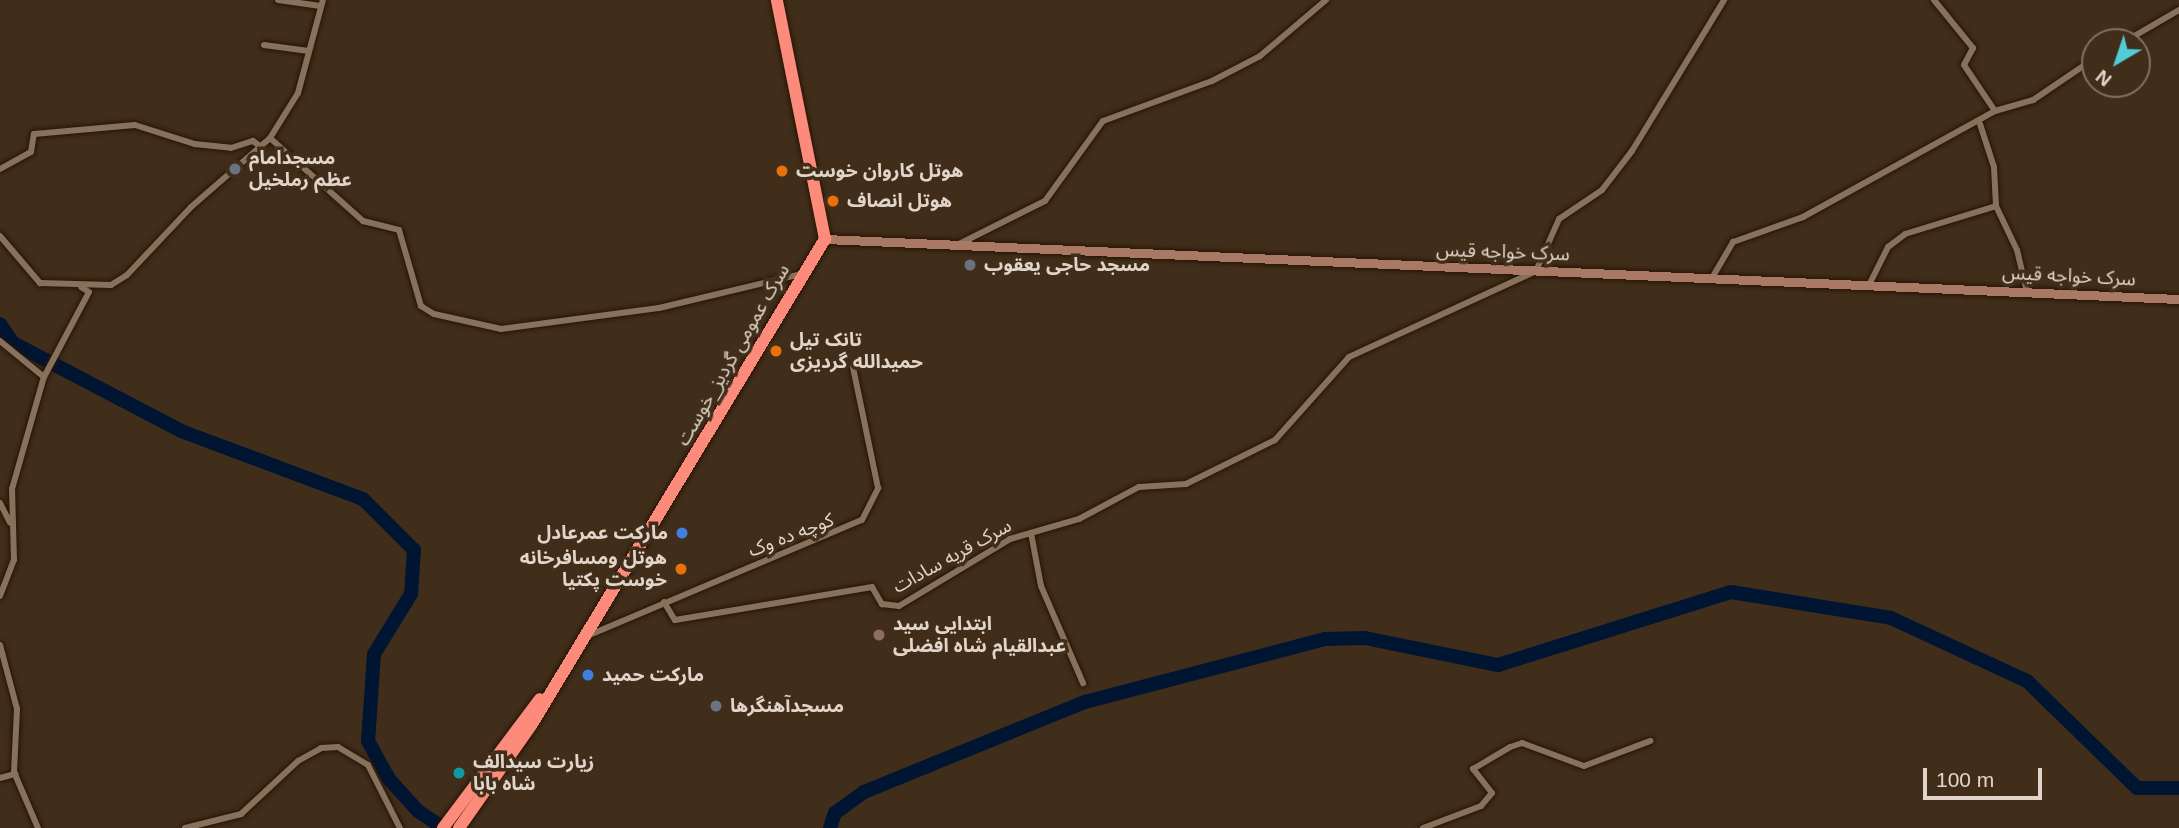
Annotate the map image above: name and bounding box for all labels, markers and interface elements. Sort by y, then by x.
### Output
north arrow [2081,28,2151,98]
text: N [2092,66,2116,91]
place label: مسجدامام عظم رملخیل [249,147,352,191]
place label: هوتل کاروان خوست [796,160,963,182]
marker: مسجدامام عظم رملخیل [227,161,243,177]
marker: هوتل کاروان خوست [774,163,790,179]
place label: هوتل انصاف [847,190,952,212]
marker: هوتل انصاف [825,193,841,209]
street label: سرک خواجه قیس [1436,238,1570,266]
place label: مسجد حاجی یعقوب [984,254,1150,276]
marker: مسجد حاجی یعقوب [962,257,978,273]
street label: سرک عمومی گردیز_خوست [672,260,794,450]
street label: سرک خواجه قیس [2002,261,2136,291]
place label: تانک تیل حمیدالله گردیزی [790,329,923,373]
marker: تانک تیل حمیدالله گردیزی [768,343,784,359]
street label: کوچه ده وک [745,508,837,562]
street label: سرک قریه سادات [889,514,1015,598]
place label: مارکت عمرعادل [537,522,668,544]
marker: مارکت عمرعادل [674,525,690,541]
place label: هوتل ومسافرخانه خوست پکتیا [520,547,667,591]
marker: هوتل ومسافرخانه خوست پکتیا [673,561,689,577]
place label: ابتدایی سید عبدالقیام شاه افضلی [893,613,1066,657]
marker: ابتدایی سید عبدالقیام شاه افضلی [871,627,887,643]
place label: مارکت حمید [602,664,704,686]
marker: مارکت حمید [580,667,596,683]
place label: مسجدآهنگرها [730,695,844,717]
marker: مسجدآهنگرها [708,698,724,714]
place label: زیارت سیدالف شاه بابا [473,751,594,795]
scale bar [1927,754,2046,798]
marker: زیارت سیدالف شاه بابا [451,765,467,781]
text: 100 m [1936,768,1994,791]

